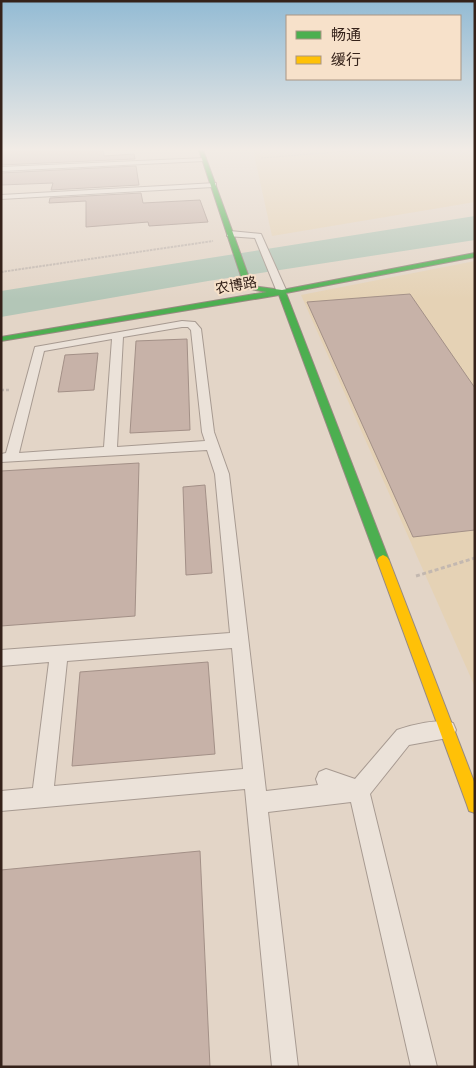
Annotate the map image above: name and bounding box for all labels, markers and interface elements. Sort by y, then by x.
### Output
legend [286,15,461,80]
text: 畅通 [331,25,361,44]
text: 缓行 [331,50,361,69]
street label: 农博路 [214,272,258,298]

